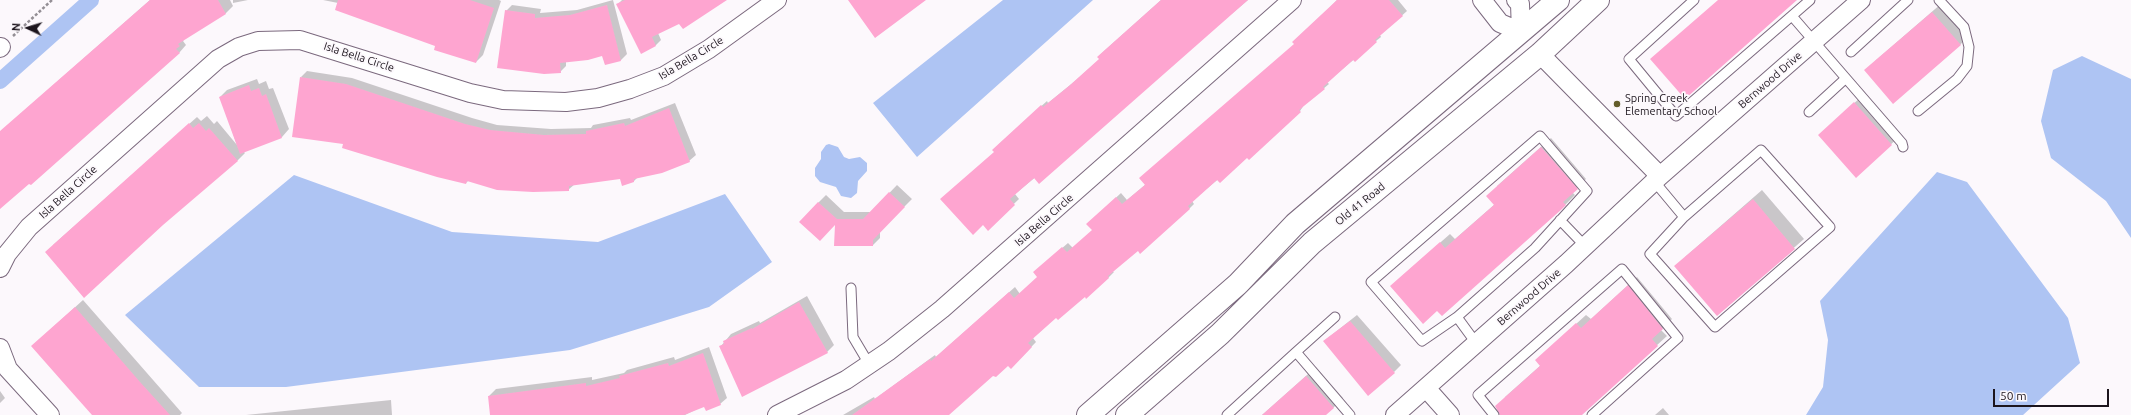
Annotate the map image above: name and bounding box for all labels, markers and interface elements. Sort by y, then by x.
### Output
north arrow [8,8,48,48]
text: N [10,23,22,32]
street label: Isla Bella Circle [656,33,726,83]
street label: Isla Bella Circle [322,39,396,75]
street label: Bernwood Drive [1736,49,1804,111]
place label: Spring Creek Elementary School [1625,91,1717,117]
marker: Spring Creek Elementary School [1612,99,1622,109]
street label: Isla Bella Circle [36,163,100,221]
street label: Old 41 Road [1332,180,1388,228]
street label: Isla Bella Circle [1012,191,1076,249]
street label: Bernwood Drive [1495,266,1563,328]
scale bar [1995,381,2111,407]
text: 50 m [2000,389,2027,402]

